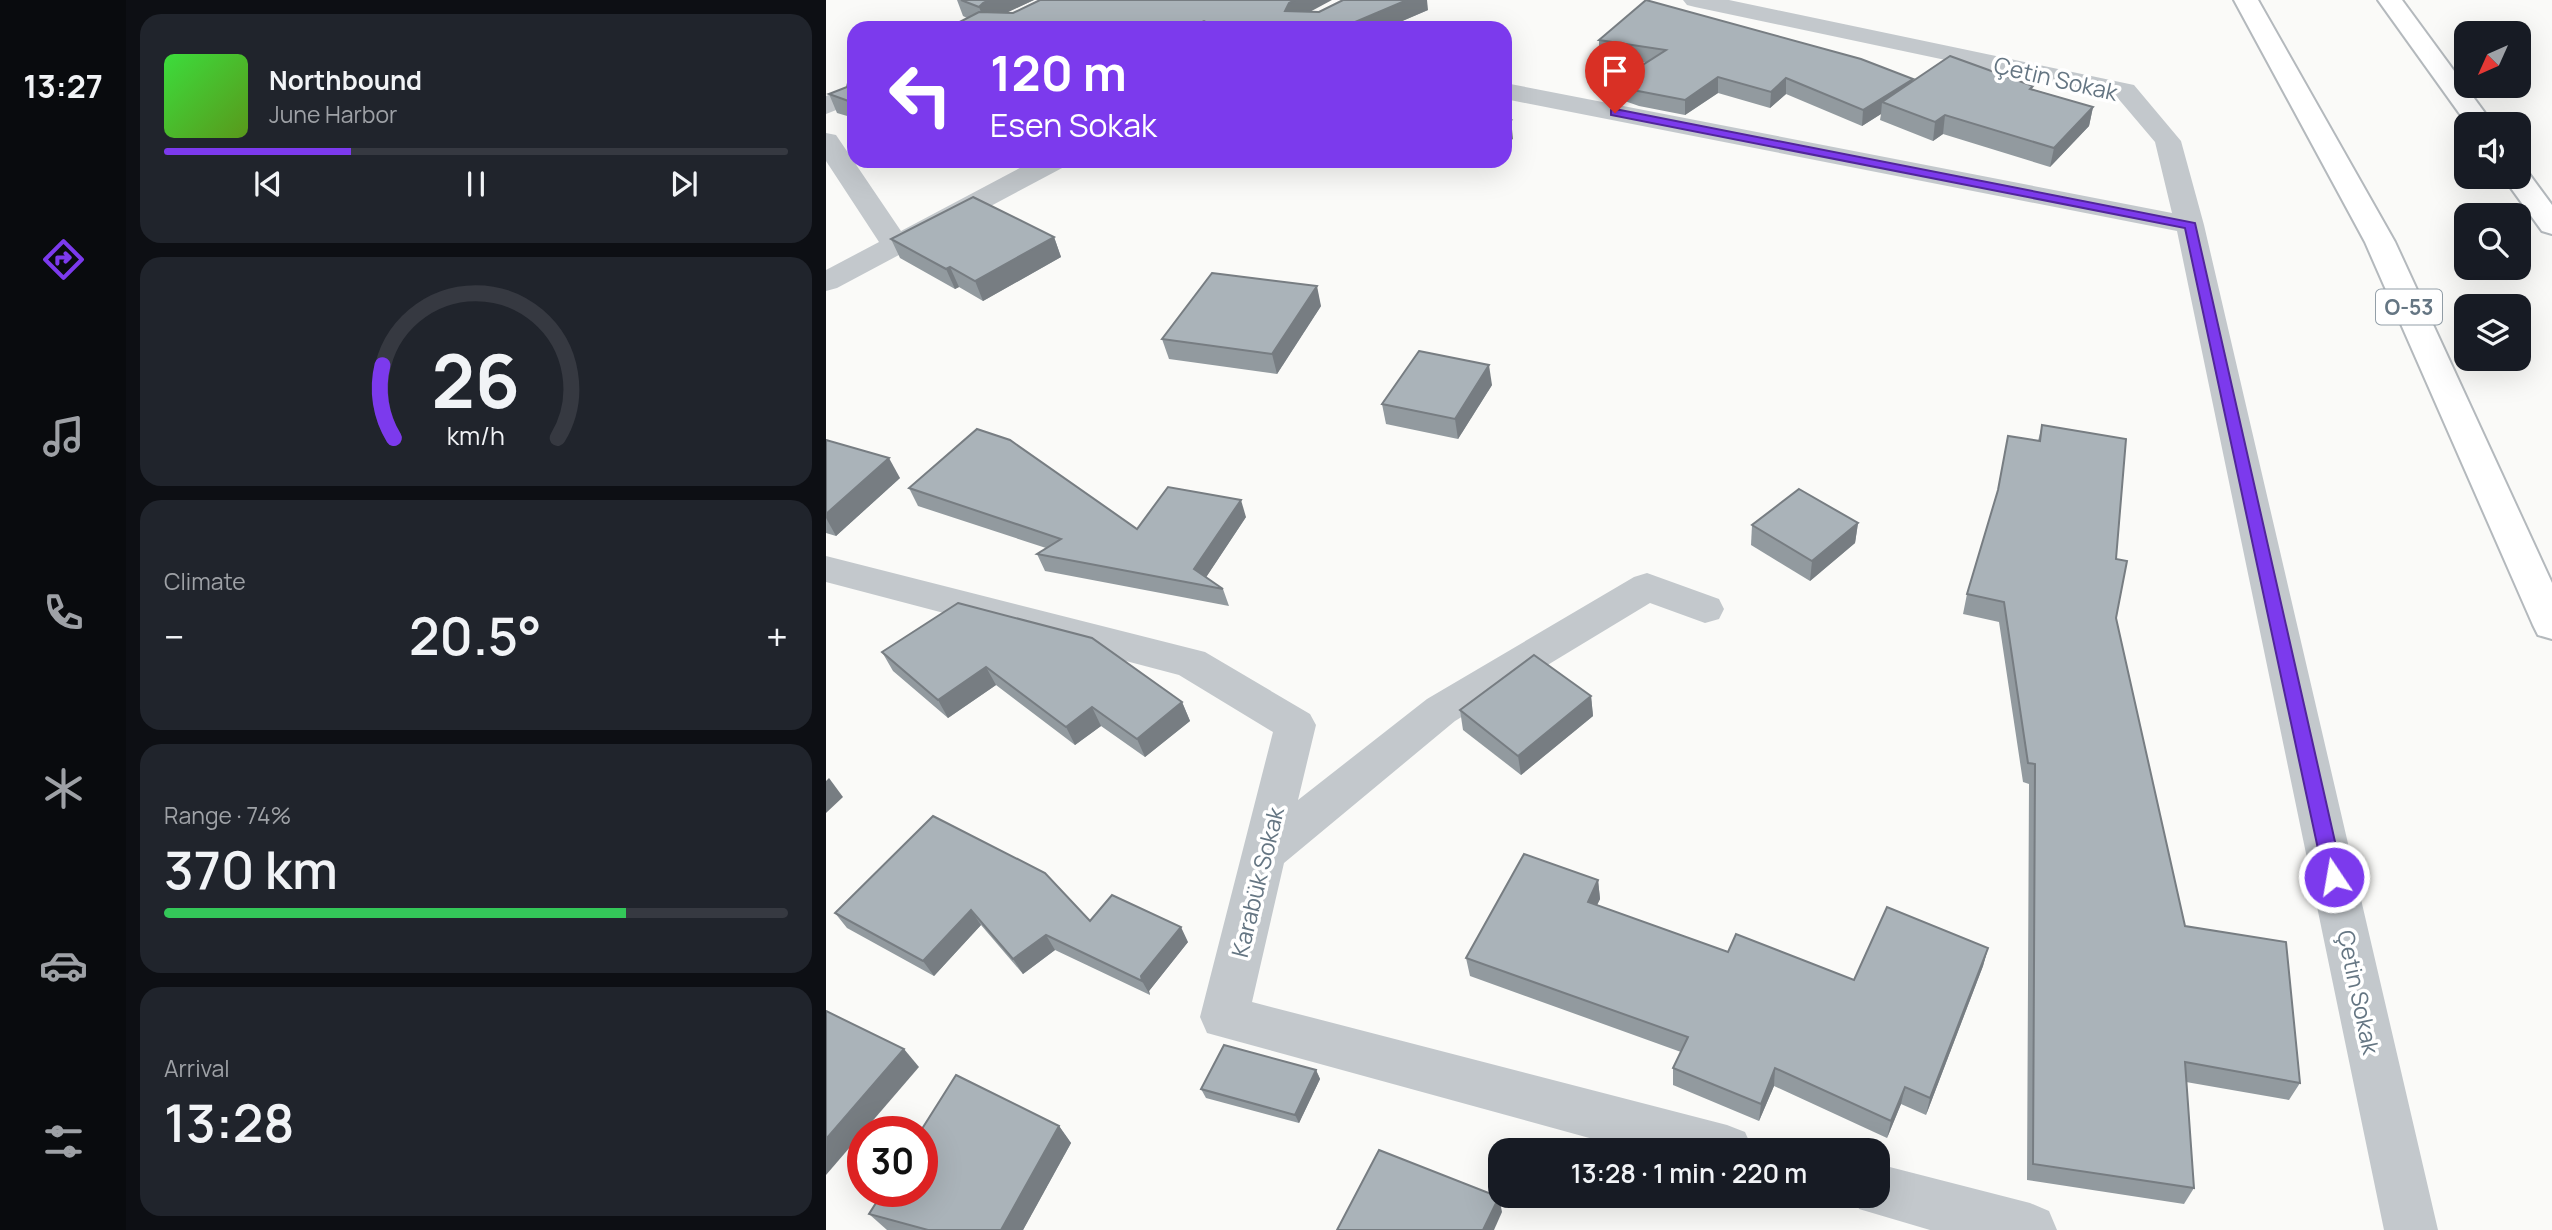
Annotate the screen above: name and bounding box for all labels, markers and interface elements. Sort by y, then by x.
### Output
north arrow [2454,21,2530,98]
map controls [2454,21,2531,371]
text: 120 m [990,39,1127,106]
pin [1585,41,1645,113]
street label: Çetin Sokak [1991,48,2122,108]
icon: left [875,49,966,140]
icon: arrive [1596,52,1634,90]
text: Northbound [269,62,422,98]
text: 13:27 [23,64,103,108]
text: June Harbor [269,98,397,130]
text: Esen Sokak [990,103,1157,147]
button: sound [2454,112,2531,189]
icon: previous [249,165,287,203]
icon: pause [457,165,495,203]
icon: next [665,165,703,203]
button: search [2454,203,2531,280]
icon: directions [39,235,88,284]
road number: O-53 [2376,290,2442,324]
button: layers [2454,294,2531,371]
text: 26 [432,330,520,430]
icon: music [39,412,88,461]
text: km/h [447,418,505,453]
text: Climate [164,565,246,597]
icon: phone [39,588,88,637]
text: 20.5° [409,600,542,671]
text: − [164,610,185,662]
text: + [766,610,788,662]
icon: climate [39,764,88,813]
text: Range · 74% [164,799,291,831]
street label: Karabük Sokak [1223,803,1291,960]
text: 370 km [164,834,338,905]
position arrow [2297,840,2371,914]
street label: Çetin Sokak [2330,927,2388,1058]
icon: car [39,941,88,990]
text: Arrival [164,1052,230,1084]
text: 13:28 [164,1087,295,1158]
speed limit sign: 30 [847,1116,938,1207]
icon: filters [39,1117,88,1166]
text: 13:28 · 1 min · 220 m [1571,1155,1807,1191]

